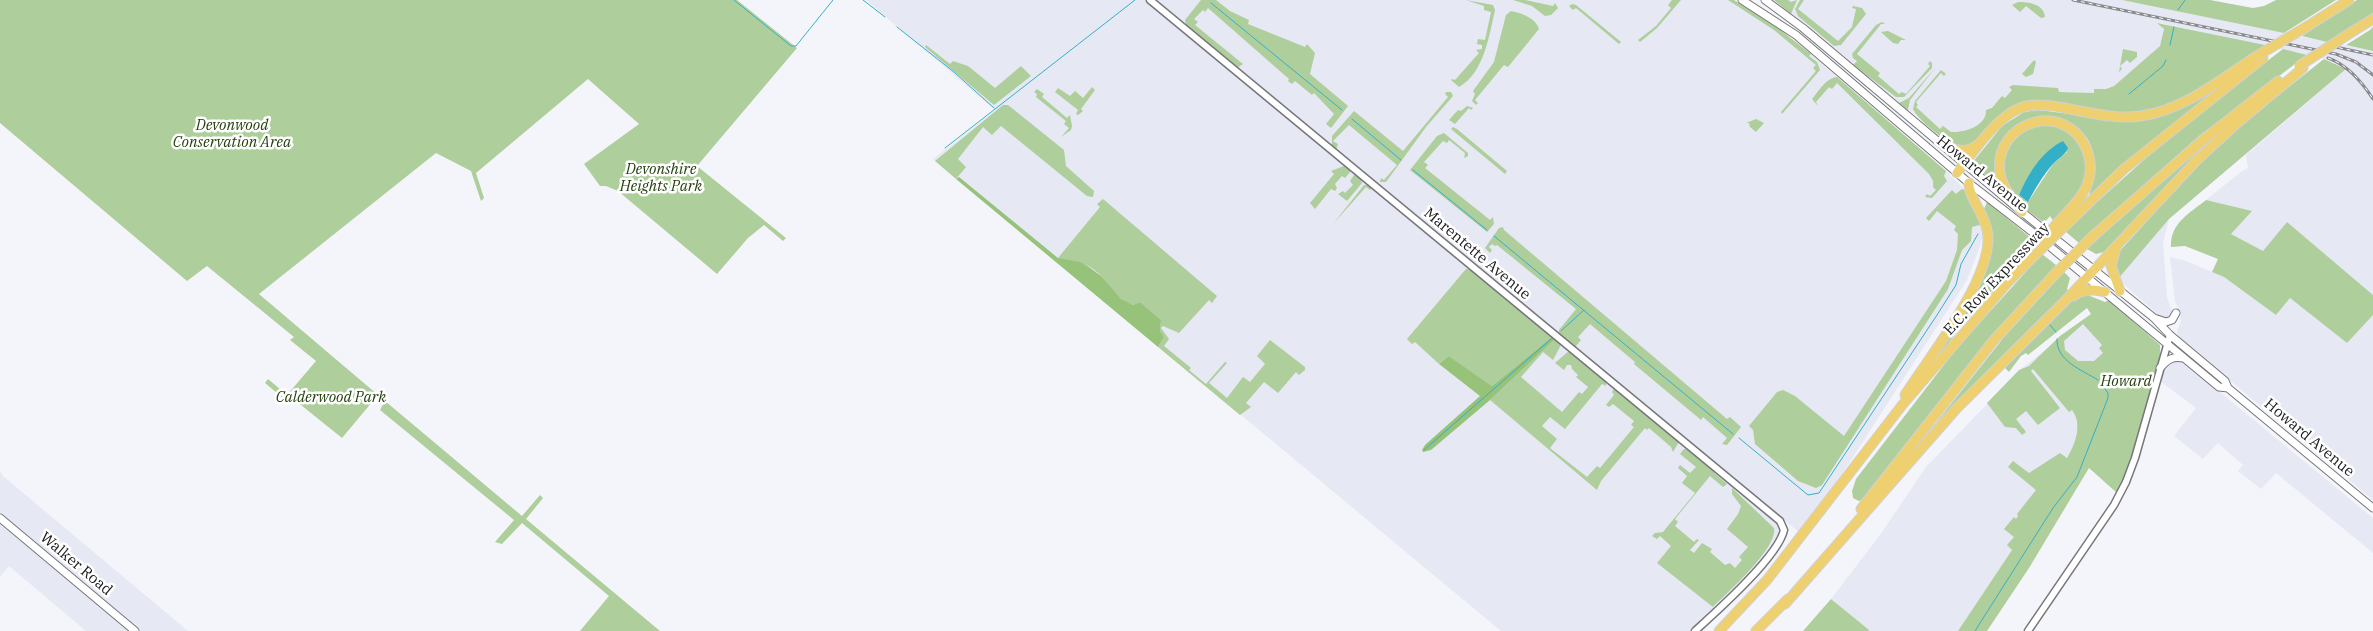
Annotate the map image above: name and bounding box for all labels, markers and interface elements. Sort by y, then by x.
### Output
park label: Devonwood Conservation Area [173,117,291,152]
street label: Howard Avenue [1933,132,2031,216]
park label: Devonshire Heights Park [620,161,702,196]
street label: Marentette Avenue [1420,204,1534,304]
street label: E.C. Row Expressway [1940,219,2054,339]
park label: Howard [2100,373,2152,391]
park label: Calderwood Park [276,389,386,407]
street label: Howard Avenue [2260,395,2358,481]
street label: Walker Road [36,529,116,599]

